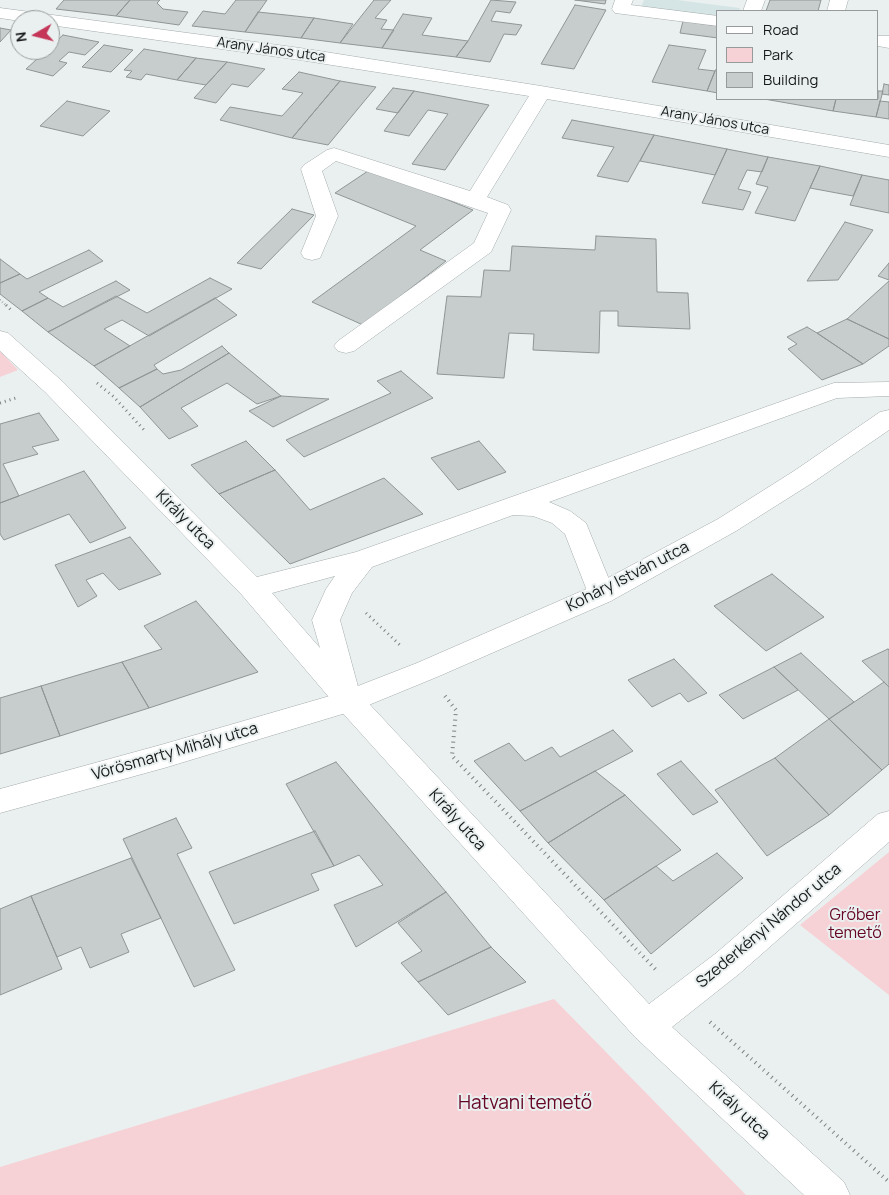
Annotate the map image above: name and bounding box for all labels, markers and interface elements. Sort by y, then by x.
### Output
north arrow [10,10,60,60]
legend [716,10,879,100]
text: Road [763,19,799,40]
text: N [11,31,31,43]
street label: Arany János utca [216,34,326,66]
text: Park [763,44,793,65]
text: Building [763,69,818,90]
street label: Arany János utca [660,103,770,139]
street label: Király utca [151,486,219,554]
street label: Koháry István utca [563,538,693,616]
street label: Vörösmarty Mihály utca [90,719,260,785]
street label: Király utca [424,785,490,855]
street label: Szederkényi Nándor utca [693,860,845,992]
park label: Grőber temető [828,906,882,944]
street label: Király utca [705,1078,773,1144]
park label: Hatvani temető [458,1093,592,1115]

